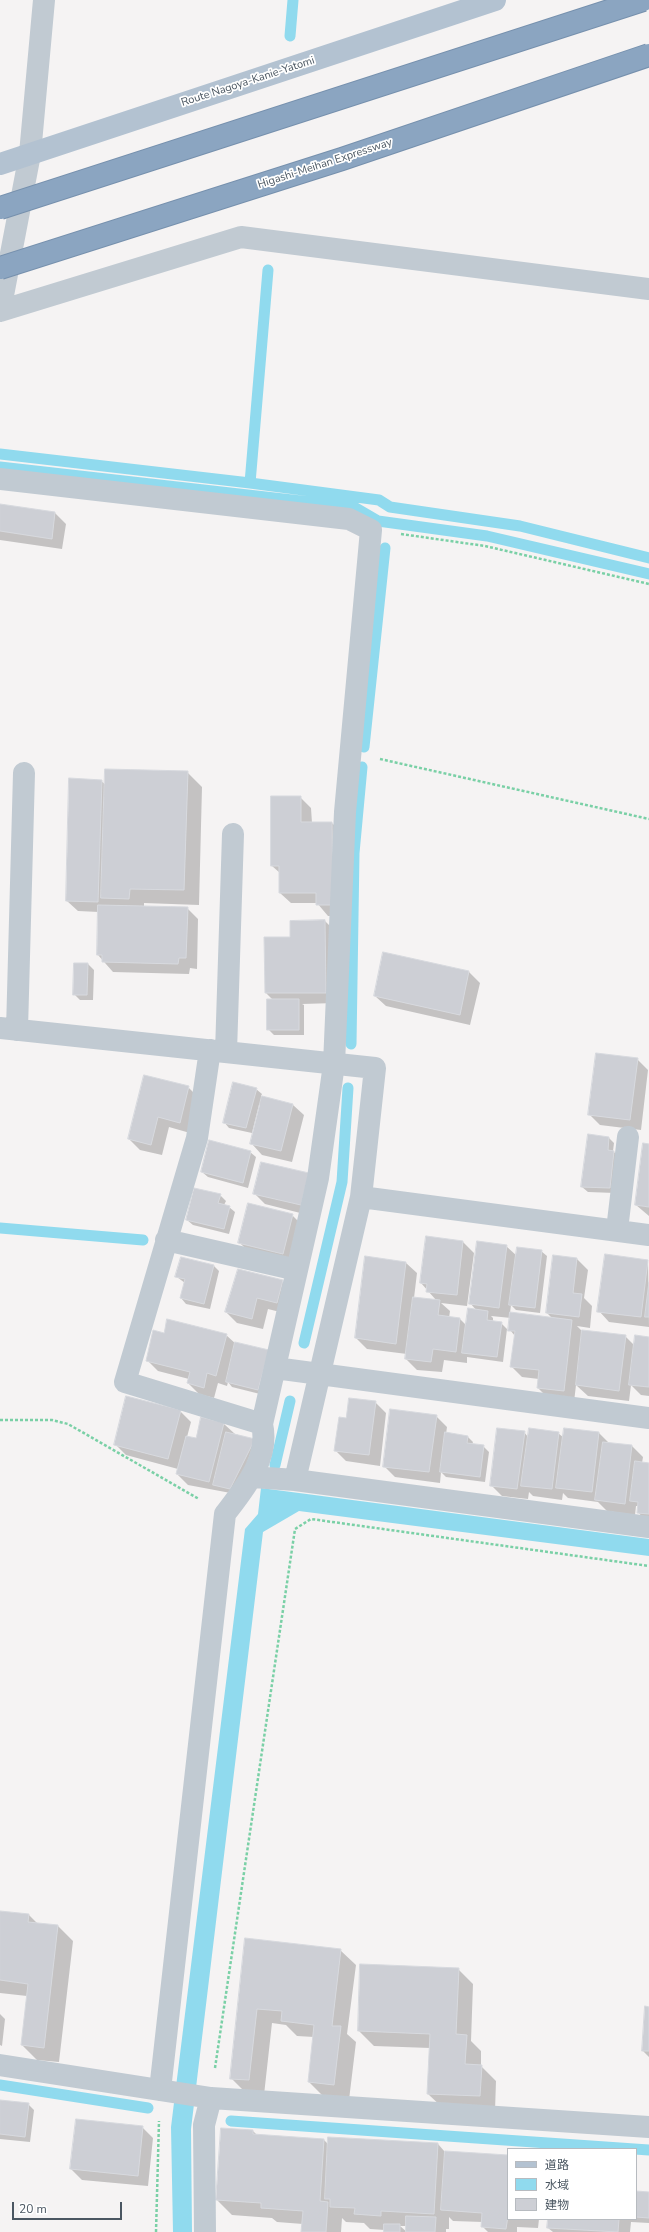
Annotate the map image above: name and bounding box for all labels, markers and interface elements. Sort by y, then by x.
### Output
street label: Route Nagoya-Kanie-Yatomi [180,54,316,110]
street label: Higashi-Meihan Expressway [256,136,394,192]
legend [507,2148,637,2220]
text: 道路 [545,2157,569,2173]
text: 水域 [545,2177,569,2193]
scale bar [14,2194,124,2220]
text: 建物 [545,2197,569,2213]
text: 20 m [19,2201,47,2217]

